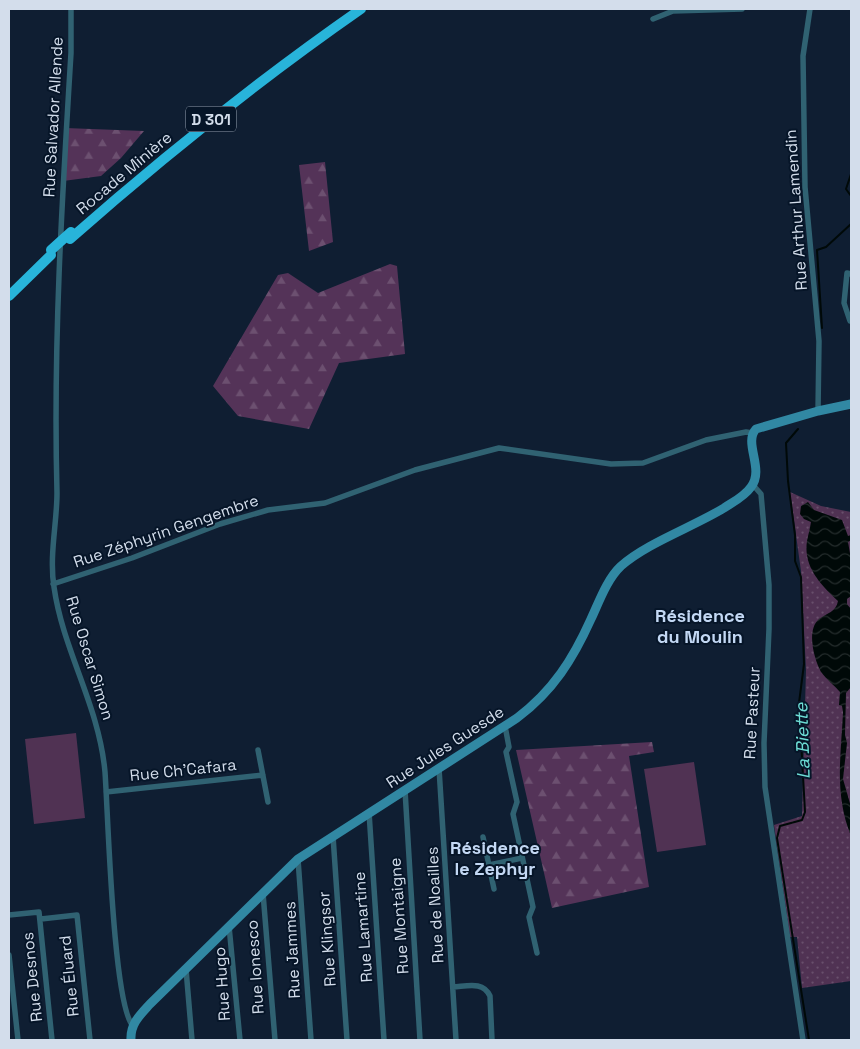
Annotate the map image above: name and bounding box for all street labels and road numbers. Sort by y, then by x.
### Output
street label: Rue Salvador Allende [38,36,68,198]
road number: D 301 [186,106,236,132]
street label: Rocade Minière [72,127,176,219]
street label: Rue Arthur Lamendin [780,129,812,291]
street label: Rue Zéphyrin Gengembre [71,489,261,573]
street label: Rue Oscar Simon [61,593,119,723]
street label: Rue Pasteur [739,666,765,760]
street label: Rue Jules Guesde [382,701,508,793]
street label: Rue Ch'Cafara [129,754,237,786]
street label: Rue de Noailles [421,846,449,964]
street label: Rue Montaigne [384,857,414,975]
street label: Rue Lamartine [349,871,377,983]
street label: Rue Klingsor [313,891,341,987]
street label: Rue Jammes [279,901,305,999]
street label: Rue Ionesco [241,919,269,1015]
street label: Rue Desnos [17,931,47,1023]
street label: Rue Éluard [54,934,84,1018]
street label: Rue Hugo [209,946,235,1022]

